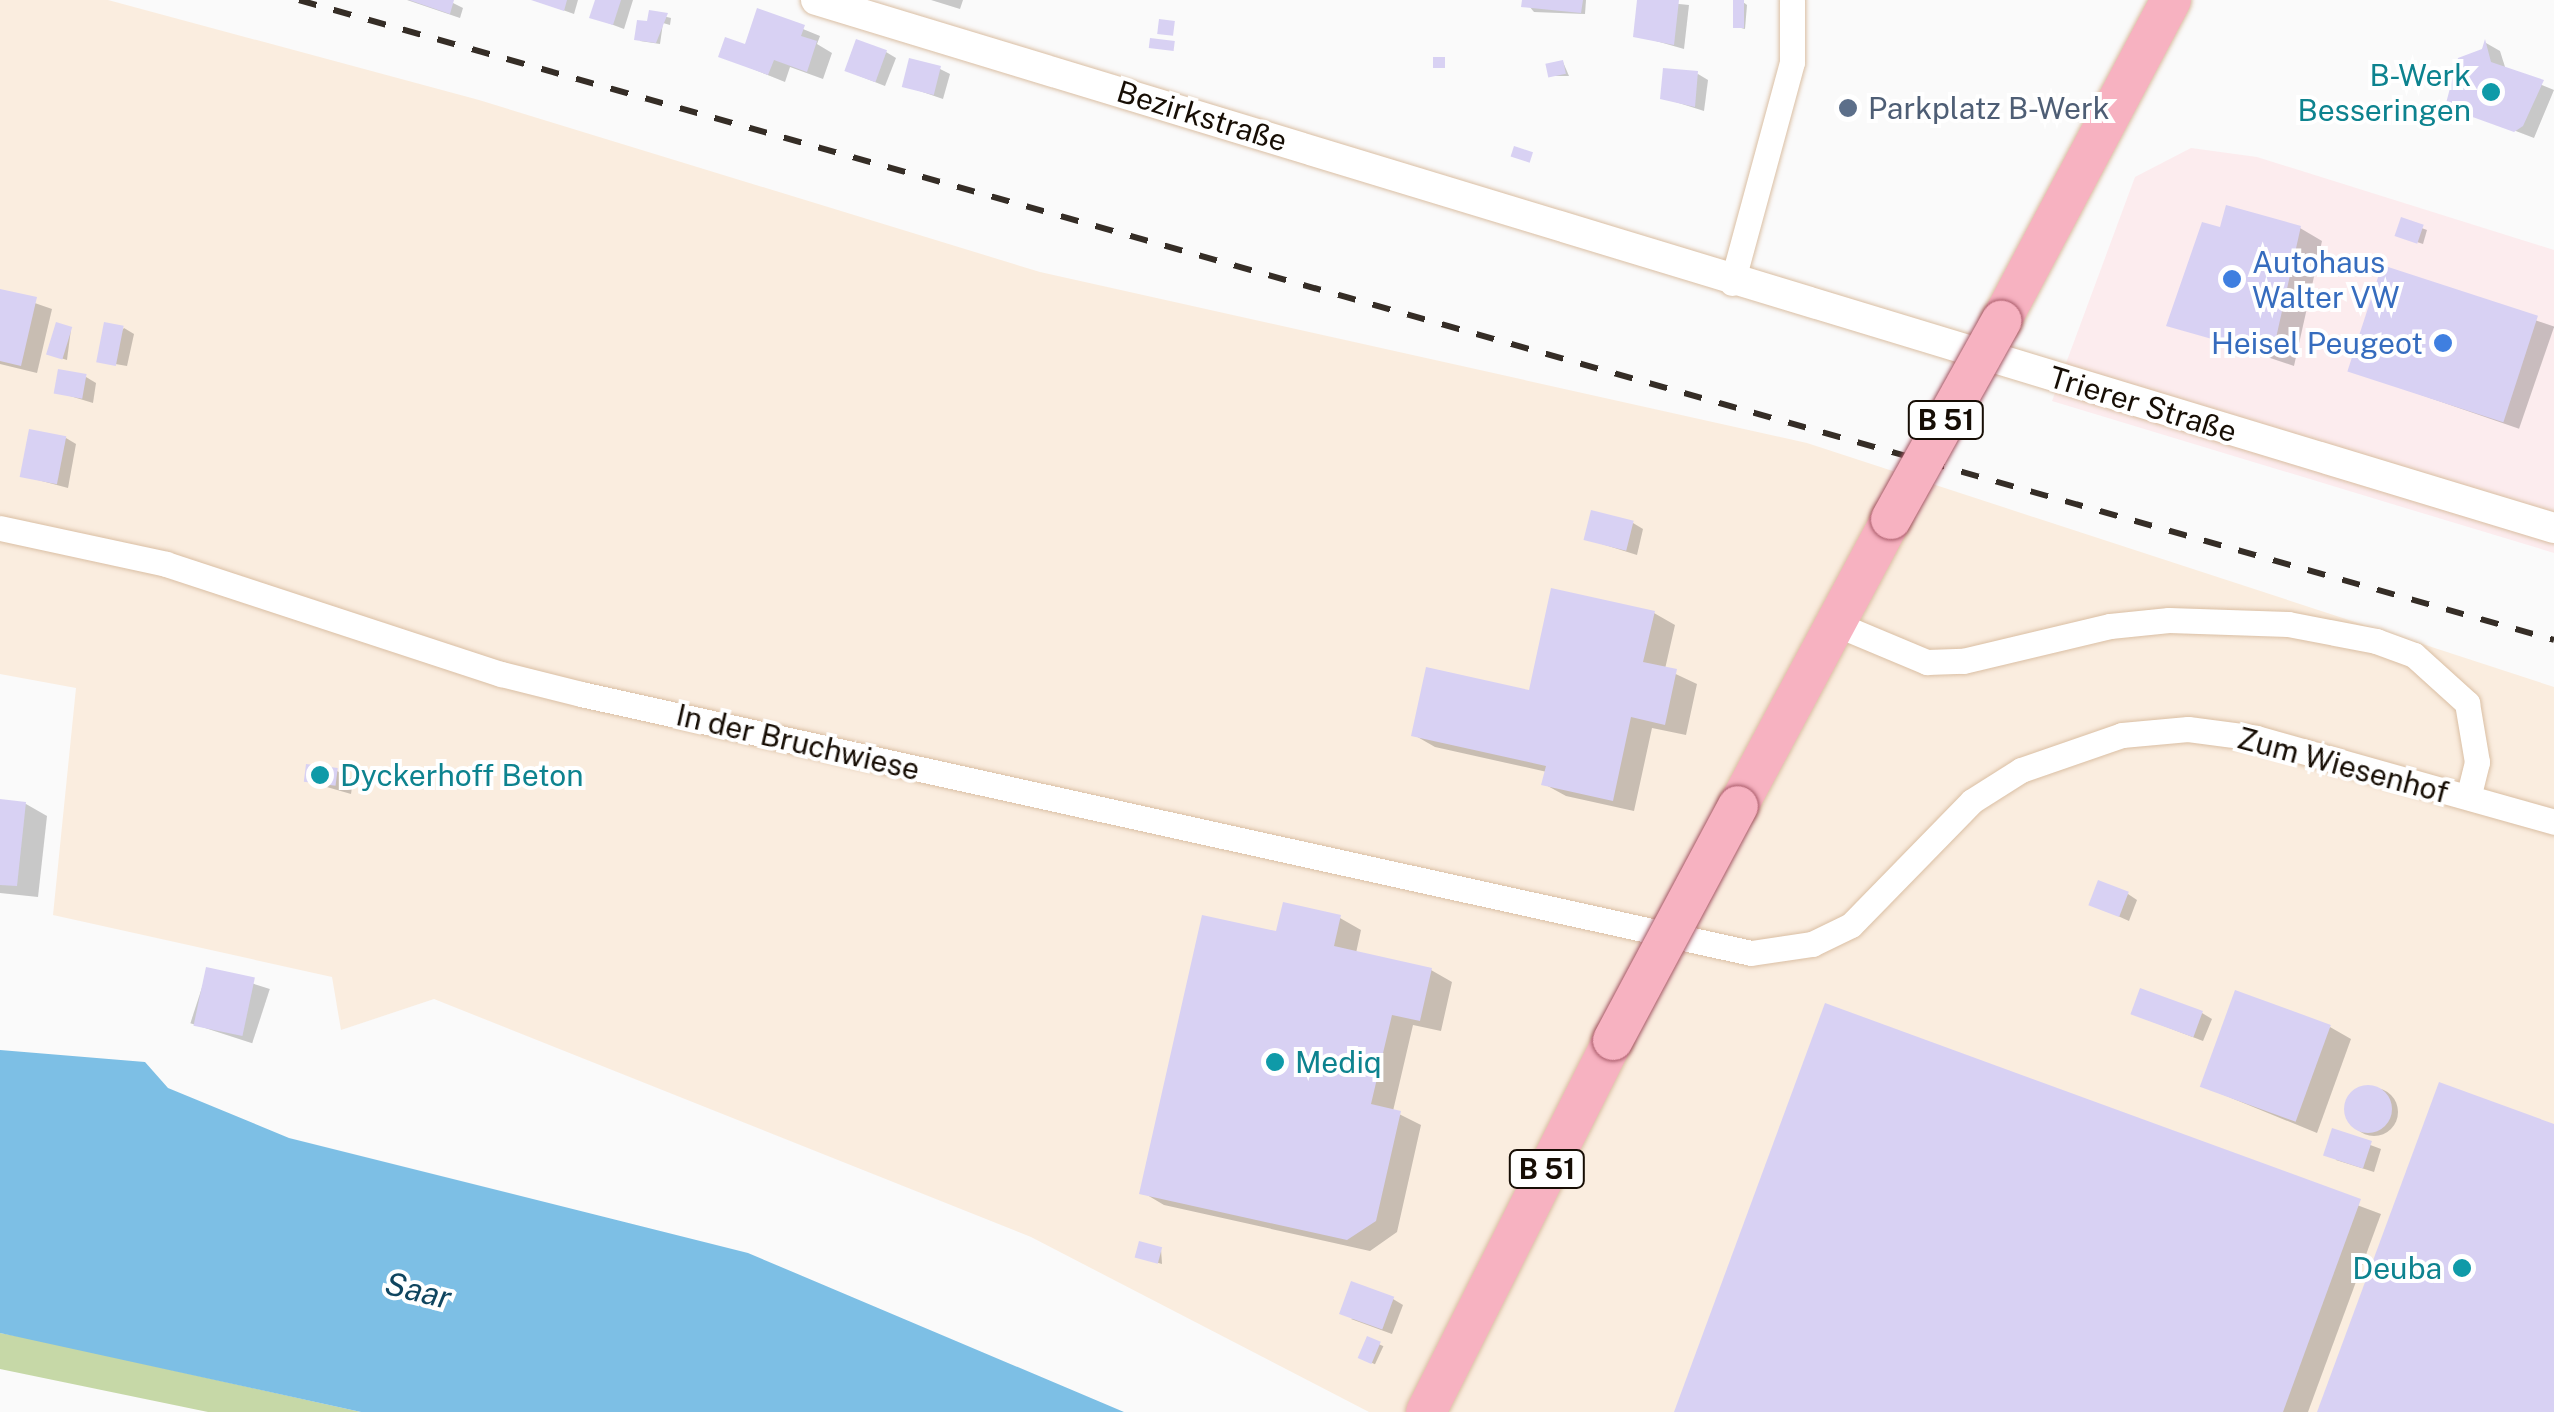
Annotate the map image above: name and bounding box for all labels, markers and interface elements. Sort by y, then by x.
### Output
place label: B-Werk Besseringen [2297,57,2471,128]
street label: Bezirkstraße [1113,73,1291,159]
marker: B-Werk Besseringen [2480,81,2502,103]
place label: Parkplatz B-Werk [1868,90,2110,126]
marker: Parkplatz B-Werk [1837,97,1859,119]
place label: Autohaus Walter VW [2252,244,2400,314]
marker: Autohaus Walter VW [2221,268,2243,290]
place label: Heisel Peugeot [2211,325,2423,361]
marker: Heisel Peugeot [2432,332,2454,354]
street label: Trierer Straße [2045,358,2241,450]
road number: B 51 [1906,397,1986,443]
street label: In der Bruchwiese [673,696,923,788]
street label: Zum Wiesenhof [2233,719,2453,811]
place label: Dyckerhoff Beton [340,757,584,793]
marker: Dyckerhoff Beton [309,764,331,786]
place label: Mediq [1295,1044,1382,1080]
marker: Mediq [1264,1051,1286,1073]
road number: B 51 [1507,1146,1587,1192]
place label: Deuba [2352,1250,2442,1286]
marker: Deuba [2451,1257,2473,1279]
water label: Saar [381,1264,455,1318]

